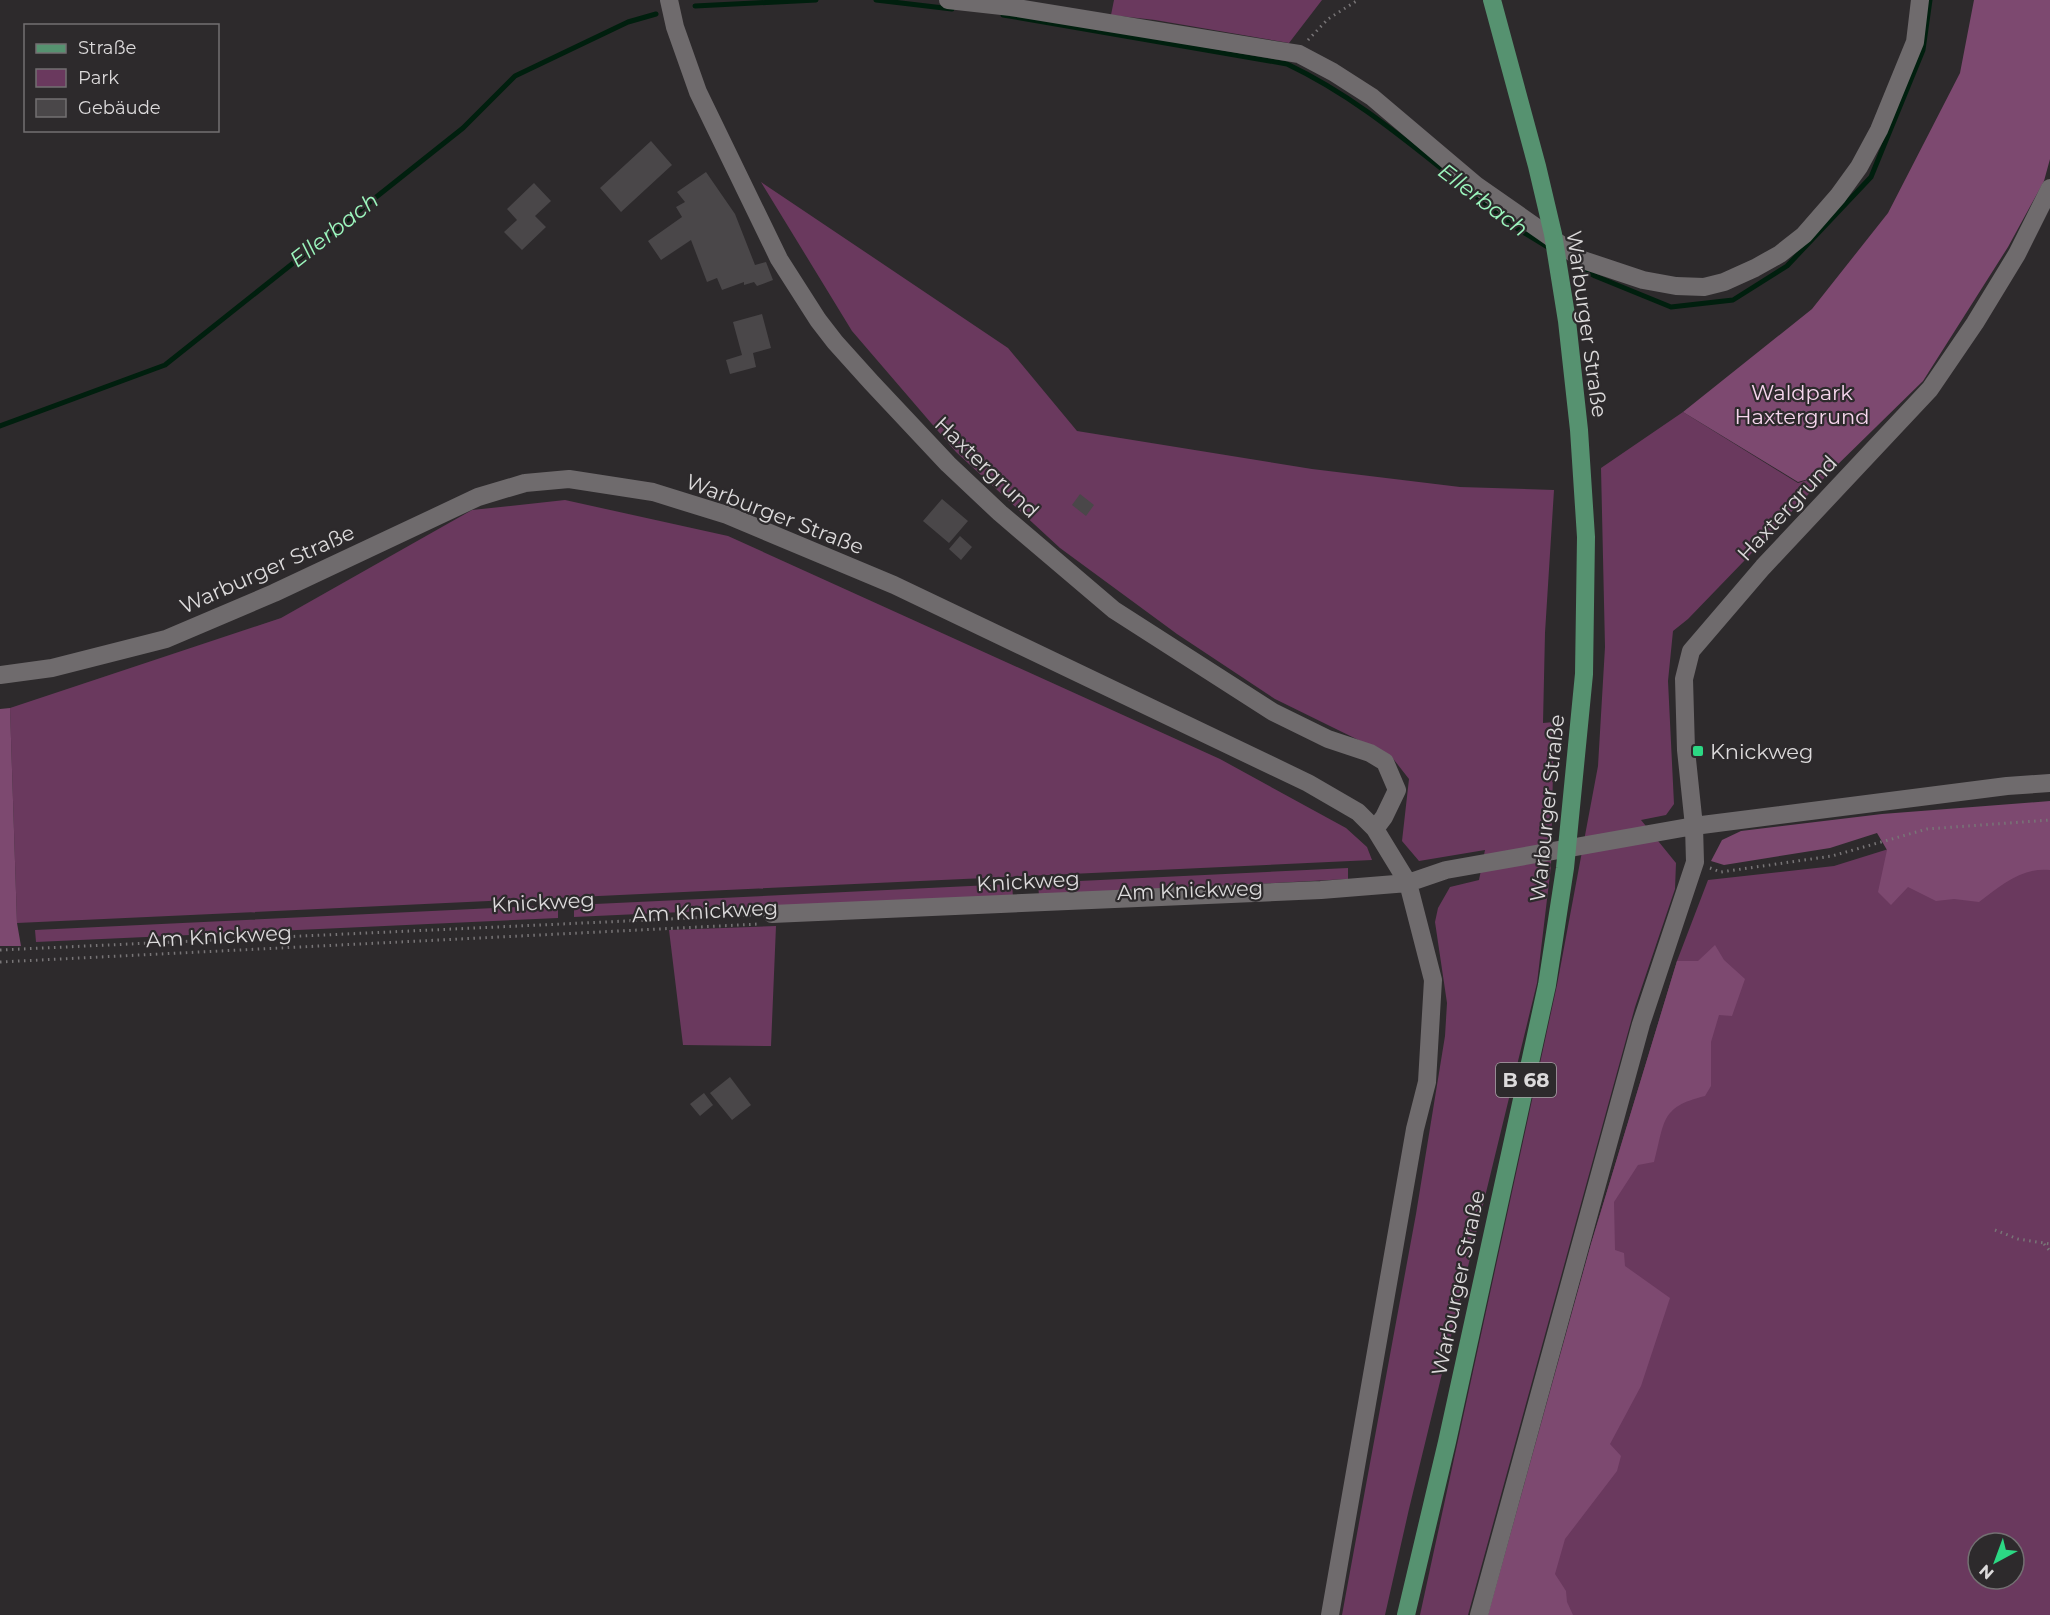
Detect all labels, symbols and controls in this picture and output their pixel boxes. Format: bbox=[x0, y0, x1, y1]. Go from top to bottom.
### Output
legend bbox=[24, 24, 219, 132]
text: Straße bbox=[78, 37, 137, 59]
text: Park bbox=[78, 67, 119, 89]
text: Gebäude bbox=[78, 97, 161, 119]
water label: Ellerbach bbox=[1433, 157, 1533, 243]
water label: Ellerbach bbox=[284, 187, 384, 273]
street label: Warburger Straße bbox=[1562, 229, 1612, 419]
park label: Waldpark Haxtergrund bbox=[1735, 380, 1870, 429]
street label: Haxtergrund bbox=[930, 411, 1044, 523]
street label: Haxtergrund bbox=[1732, 450, 1842, 566]
street label: Warburger Straße bbox=[683, 469, 867, 559]
street label: Warburger Straße bbox=[176, 519, 358, 619]
street label: Warburger Straße bbox=[1525, 713, 1569, 903]
place label: Knickweg bbox=[1710, 739, 1813, 764]
marker: Knickweg bbox=[1691, 744, 1705, 758]
street label: Knickweg bbox=[976, 866, 1080, 896]
street label: Am Knickweg bbox=[1116, 875, 1264, 905]
street label: Knickweg bbox=[491, 887, 595, 917]
street label: Am Knickweg bbox=[631, 895, 779, 927]
street label: Am Knickweg bbox=[145, 920, 293, 952]
road number: B 68 bbox=[1496, 1063, 1556, 1097]
street label: Warburger Straße bbox=[1426, 1188, 1490, 1378]
north arrow bbox=[1966, 1531, 2026, 1591]
text: N bbox=[1975, 1561, 1998, 1583]

